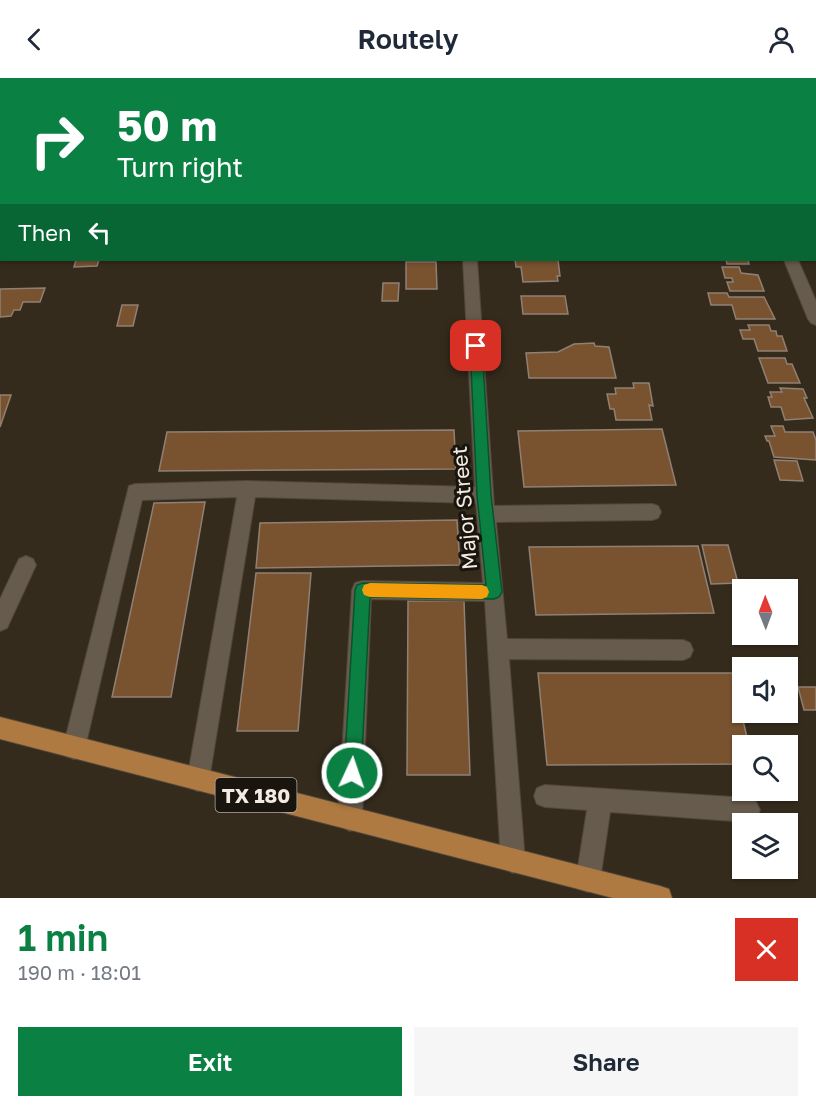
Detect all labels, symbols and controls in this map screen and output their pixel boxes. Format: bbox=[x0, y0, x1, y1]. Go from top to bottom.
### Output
icon: back bbox=[18, 23, 51, 56]
text: Routely bbox=[358, 23, 458, 55]
icon: person bbox=[765, 23, 798, 56]
text: 50 m bbox=[117, 100, 217, 150]
icon: right bbox=[18, 102, 96, 180]
text: Turn right bbox=[117, 151, 243, 183]
icon: left bbox=[83, 216, 116, 249]
text: Then bbox=[18, 219, 71, 246]
pin bbox=[450, 320, 501, 371]
icon: arrive bbox=[459, 329, 492, 362]
street label: Major Street bbox=[446, 445, 482, 571]
north arrow bbox=[732, 579, 798, 645]
map controls bbox=[732, 579, 798, 879]
button: sound bbox=[732, 657, 798, 723]
button: search bbox=[732, 735, 798, 801]
position arrow bbox=[320, 741, 384, 805]
road number: TX 180 bbox=[216, 778, 296, 812]
button: layers bbox=[732, 813, 798, 879]
text: 1 min bbox=[18, 916, 108, 959]
button: close bbox=[735, 918, 798, 981]
text: 190 m · 18:01 bbox=[18, 960, 141, 984]
button: Exit bbox=[18, 1027, 402, 1096]
button: Share bbox=[414, 1027, 798, 1096]

